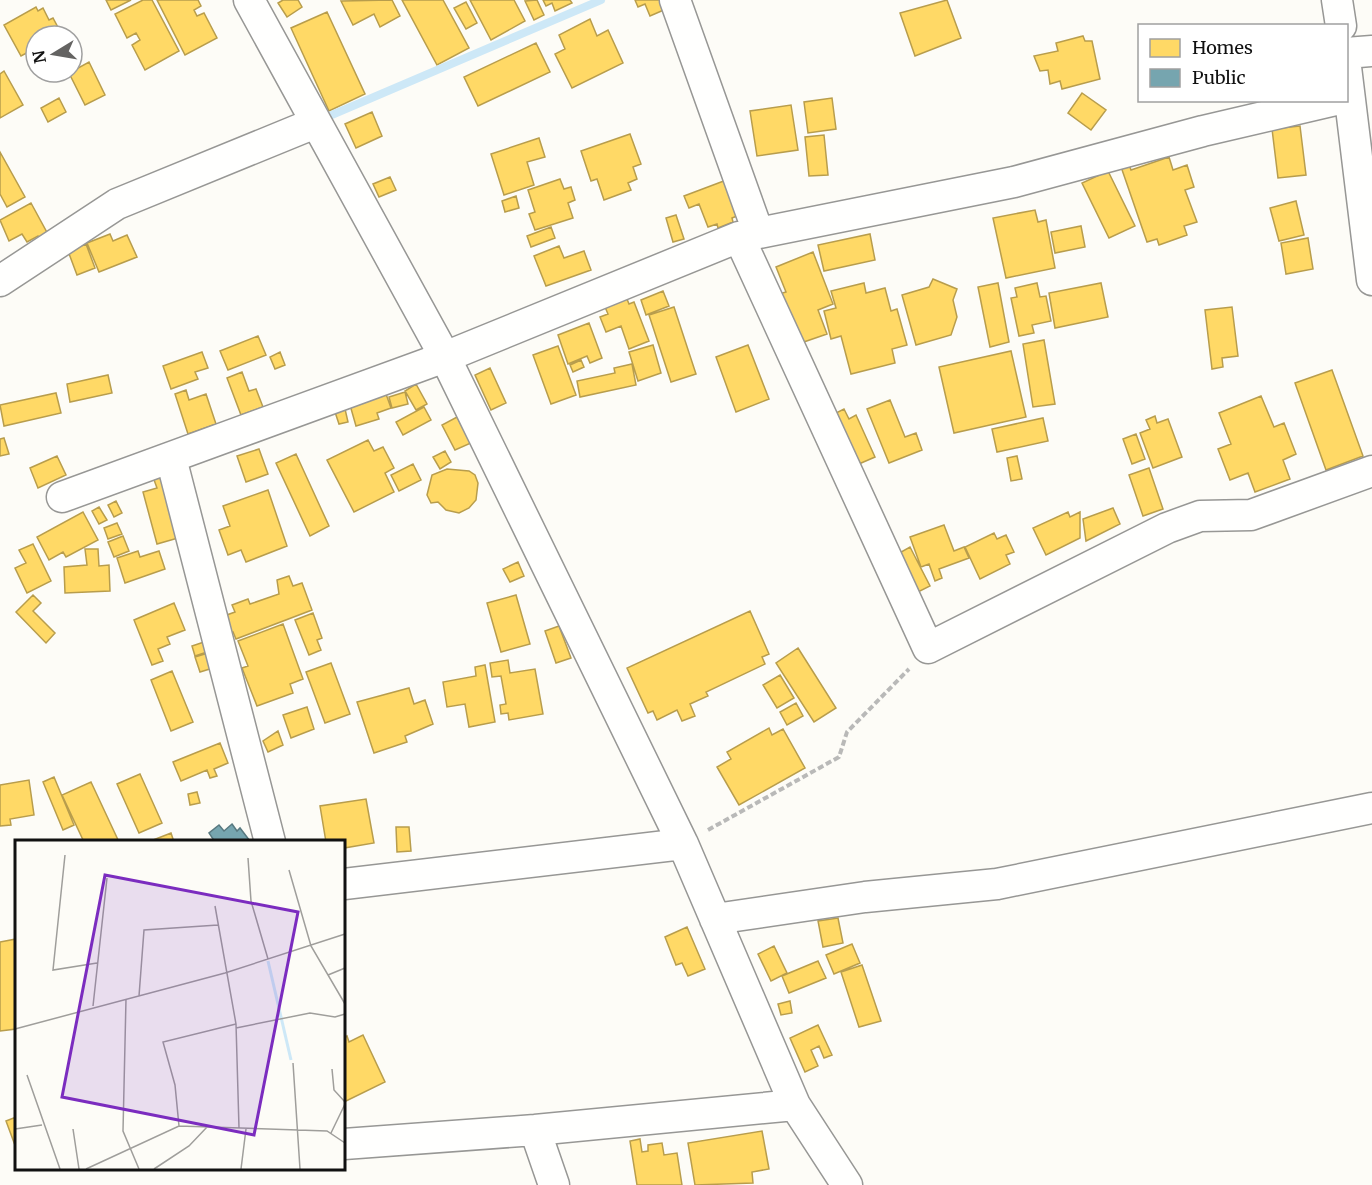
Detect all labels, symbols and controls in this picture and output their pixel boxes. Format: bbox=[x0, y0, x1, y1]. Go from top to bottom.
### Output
north arrow bbox=[24, 24, 84, 84]
legend bbox=[1138, 24, 1348, 102]
text: Homes bbox=[1192, 36, 1253, 59]
text: N bbox=[28, 48, 50, 65]
text: Public bbox=[1192, 66, 1246, 89]
inset map bbox=[15, 840, 345, 1170]

